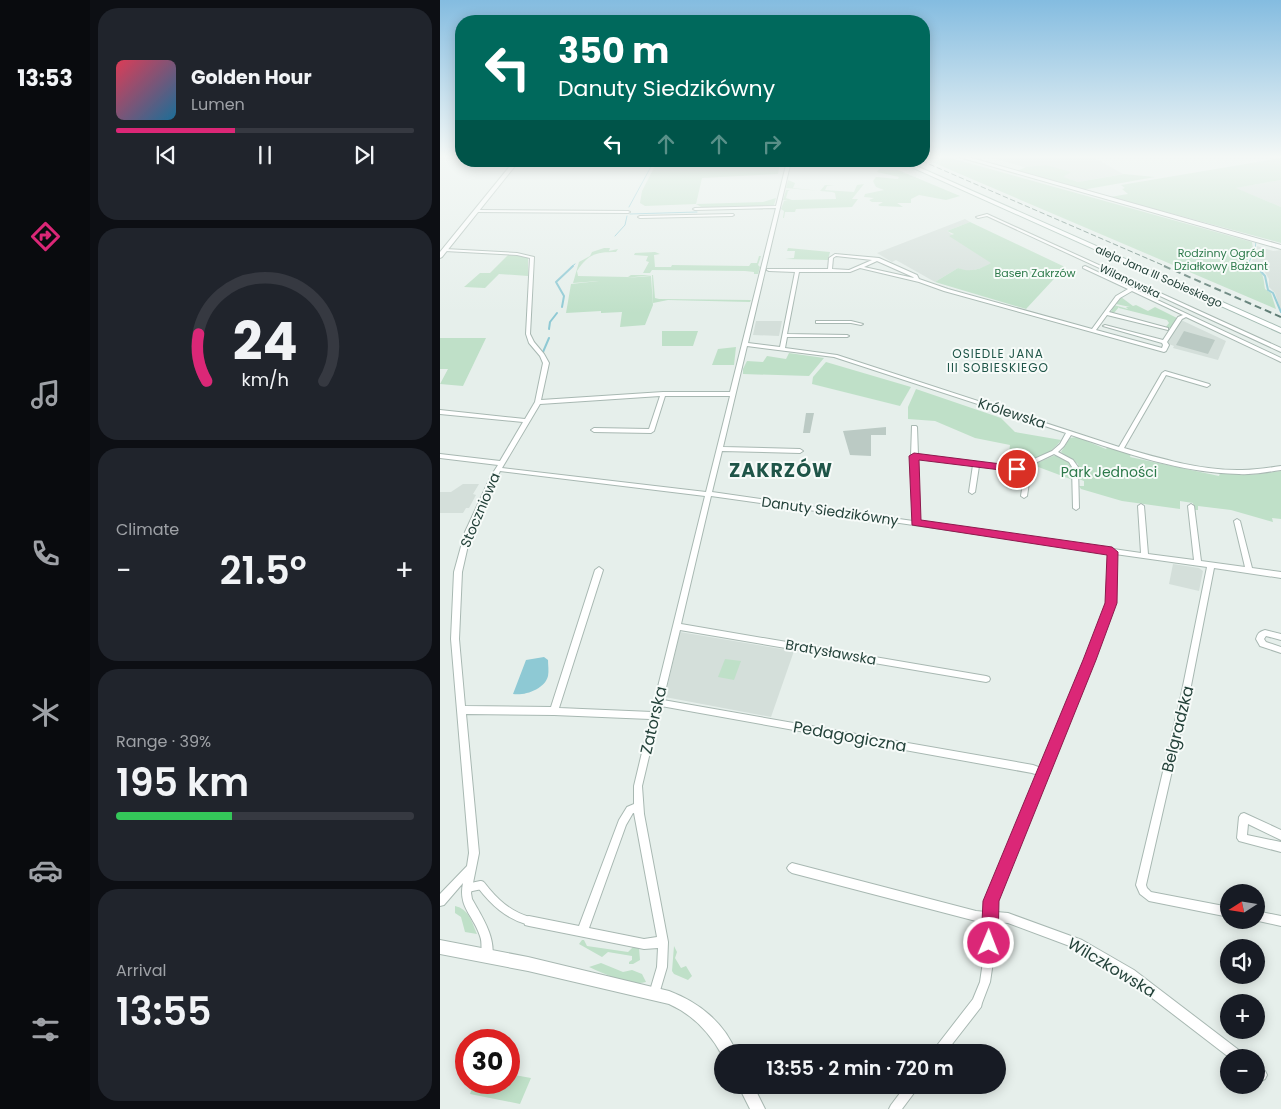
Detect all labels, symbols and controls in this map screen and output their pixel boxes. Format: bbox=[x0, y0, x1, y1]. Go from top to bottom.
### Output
text: 350 m bbox=[558, 26, 669, 75]
icon: left bbox=[475, 35, 540, 100]
text: 13:53 bbox=[17, 63, 73, 94]
text: Golden Hour bbox=[191, 64, 312, 91]
text: Danuty Siedzikówny bbox=[558, 73, 775, 104]
text: Lumen bbox=[191, 93, 245, 116]
icon: left bbox=[599, 130, 627, 158]
icon: ahead bbox=[652, 130, 680, 158]
icon: ahead bbox=[705, 130, 733, 158]
icon: right bbox=[758, 130, 786, 158]
icon: previous bbox=[152, 141, 180, 169]
icon: pause bbox=[251, 141, 279, 169]
icon: next bbox=[350, 141, 378, 169]
icon: directions bbox=[28, 219, 63, 254]
street label: aleja Jana III Sobieskiego bbox=[1093, 241, 1225, 311]
park label: Rodzinny Ogród Działkowy Bażant bbox=[1174, 245, 1268, 274]
street label: Wilanowska bbox=[1097, 260, 1163, 302]
park label: Basen Zakrzów bbox=[995, 265, 1075, 281]
text: 24 bbox=[233, 305, 297, 378]
district label: OSIEDLE JANA III SOBIESKIEGO bbox=[947, 345, 1049, 376]
text: km/h bbox=[241, 367, 289, 392]
icon: music bbox=[28, 377, 63, 412]
street label: Królewska bbox=[976, 393, 1048, 433]
pin bbox=[996, 448, 1038, 490]
icon: arrive bbox=[1003, 455, 1031, 483]
district label: ZAKRZÓW bbox=[729, 457, 833, 484]
park label: Park Jedności bbox=[1061, 462, 1157, 482]
street label: Stoczniowa bbox=[455, 470, 505, 550]
street label: Danuty Siedzikówny bbox=[760, 491, 900, 531]
text: Climate bbox=[116, 518, 179, 541]
icon: phone bbox=[28, 536, 63, 571]
text: 21.5° bbox=[220, 544, 307, 597]
text: − bbox=[116, 551, 131, 590]
text: + bbox=[395, 551, 414, 590]
street label: Bratysławska bbox=[784, 634, 878, 670]
street label: Belgradzka bbox=[1156, 683, 1199, 775]
street label: Zatorska bbox=[635, 684, 672, 756]
icon: climate bbox=[28, 695, 63, 730]
street label: Pedagogiczna bbox=[791, 715, 908, 758]
text: Range · 39% bbox=[116, 730, 211, 753]
text: 195 km bbox=[116, 756, 249, 809]
icon: car bbox=[28, 853, 63, 888]
north arrow bbox=[1220, 884, 1265, 929]
map controls bbox=[1220, 884, 1265, 1094]
position arrow bbox=[962, 916, 1014, 968]
street label: Wilczkowska bbox=[1063, 932, 1160, 1003]
button: sound bbox=[1220, 939, 1265, 984]
text: Arrival bbox=[116, 959, 166, 982]
text: 13:55 bbox=[116, 985, 211, 1038]
button: + bbox=[1220, 994, 1265, 1039]
icon: filters bbox=[28, 1012, 63, 1047]
speed limit sign: 30 bbox=[455, 1029, 520, 1094]
button: − bbox=[1220, 1049, 1265, 1094]
text: 13:55 · 2 min · 720 m bbox=[766, 1055, 954, 1082]

